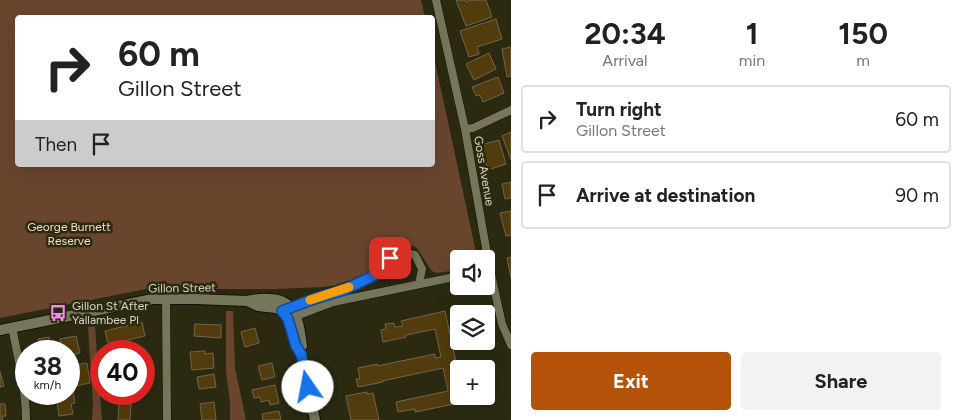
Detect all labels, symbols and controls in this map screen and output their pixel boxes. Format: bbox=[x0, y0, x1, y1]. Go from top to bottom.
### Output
text: 20:34 bbox=[584, 15, 666, 52]
text: 1 bbox=[746, 15, 758, 52]
text: 150 bbox=[838, 15, 888, 52]
text: 60 m bbox=[118, 33, 200, 75]
icon: right bbox=[35, 35, 100, 100]
text: Arrival bbox=[602, 51, 648, 70]
text: min bbox=[739, 51, 765, 70]
text: m bbox=[856, 51, 870, 70]
text: Gillon Street bbox=[118, 75, 242, 102]
text: Turn right bbox=[576, 98, 662, 121]
icon: right bbox=[533, 105, 561, 133]
text: 60 m bbox=[895, 108, 939, 131]
text: Gillon Street bbox=[576, 121, 666, 140]
icon: arrive bbox=[87, 130, 115, 158]
text: Then bbox=[35, 133, 77, 156]
street label: Goss Avenue bbox=[471, 135, 497, 208]
icon: arrive bbox=[533, 181, 561, 209]
text: Arrive at destination bbox=[576, 184, 755, 207]
text: 90 m bbox=[895, 184, 939, 207]
park label: George Burnett Reserve bbox=[27, 220, 111, 248]
pin bbox=[369, 237, 411, 279]
icon: arrive bbox=[376, 244, 404, 272]
map controls bbox=[450, 250, 495, 405]
button: sound bbox=[450, 250, 495, 295]
street label: Gillon Street bbox=[148, 280, 216, 296]
place label: Gillon St After Yallambee Pl bbox=[72, 299, 148, 327]
bus stop icon: Gillon St After Yallambee Pl bbox=[48, 303, 68, 323]
button: layers bbox=[450, 305, 495, 350]
speed limit sign: 40 bbox=[90, 340, 155, 405]
text: 38 bbox=[33, 351, 62, 381]
button: Exit bbox=[531, 352, 731, 410]
button: Share bbox=[741, 352, 941, 410]
position arrow bbox=[281, 360, 333, 412]
button: + bbox=[450, 360, 495, 405]
text: km/h bbox=[34, 378, 61, 392]

